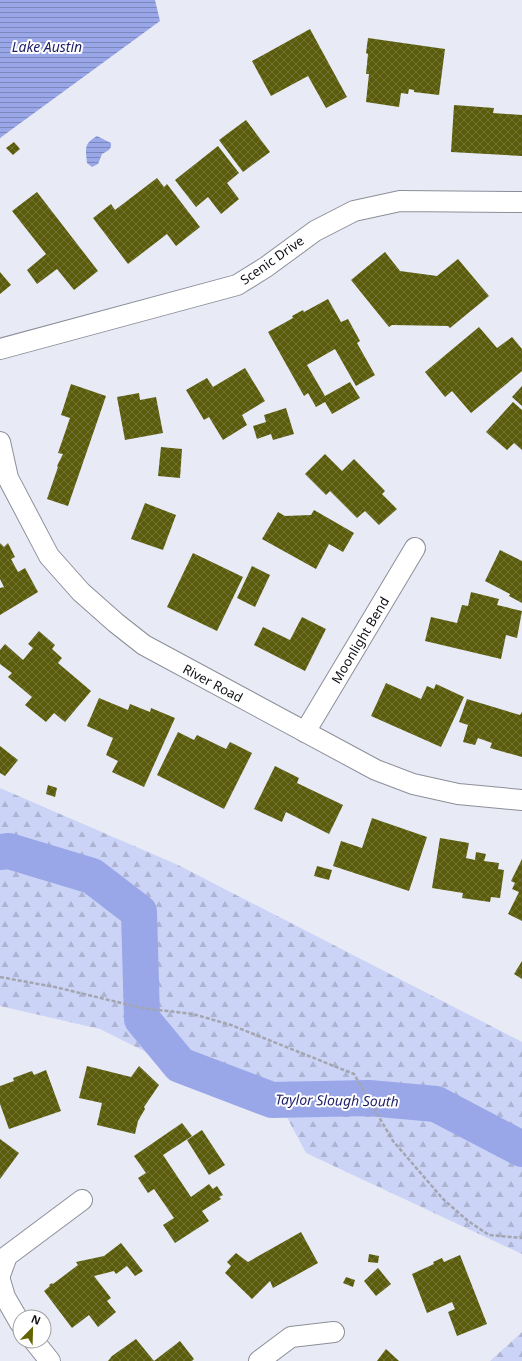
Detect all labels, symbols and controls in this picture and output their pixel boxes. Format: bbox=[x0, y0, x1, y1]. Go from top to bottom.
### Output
water label: Lake Austin bbox=[12, 37, 82, 56]
street label: Scenic Drive bbox=[237, 231, 307, 289]
street label: Moonlight Bend bbox=[327, 593, 393, 687]
street label: River Road bbox=[180, 660, 246, 706]
water label: Taylor Slough South bbox=[275, 1089, 399, 1111]
north arrow bbox=[12, 1309, 52, 1349]
text: N bbox=[29, 1311, 43, 1328]

